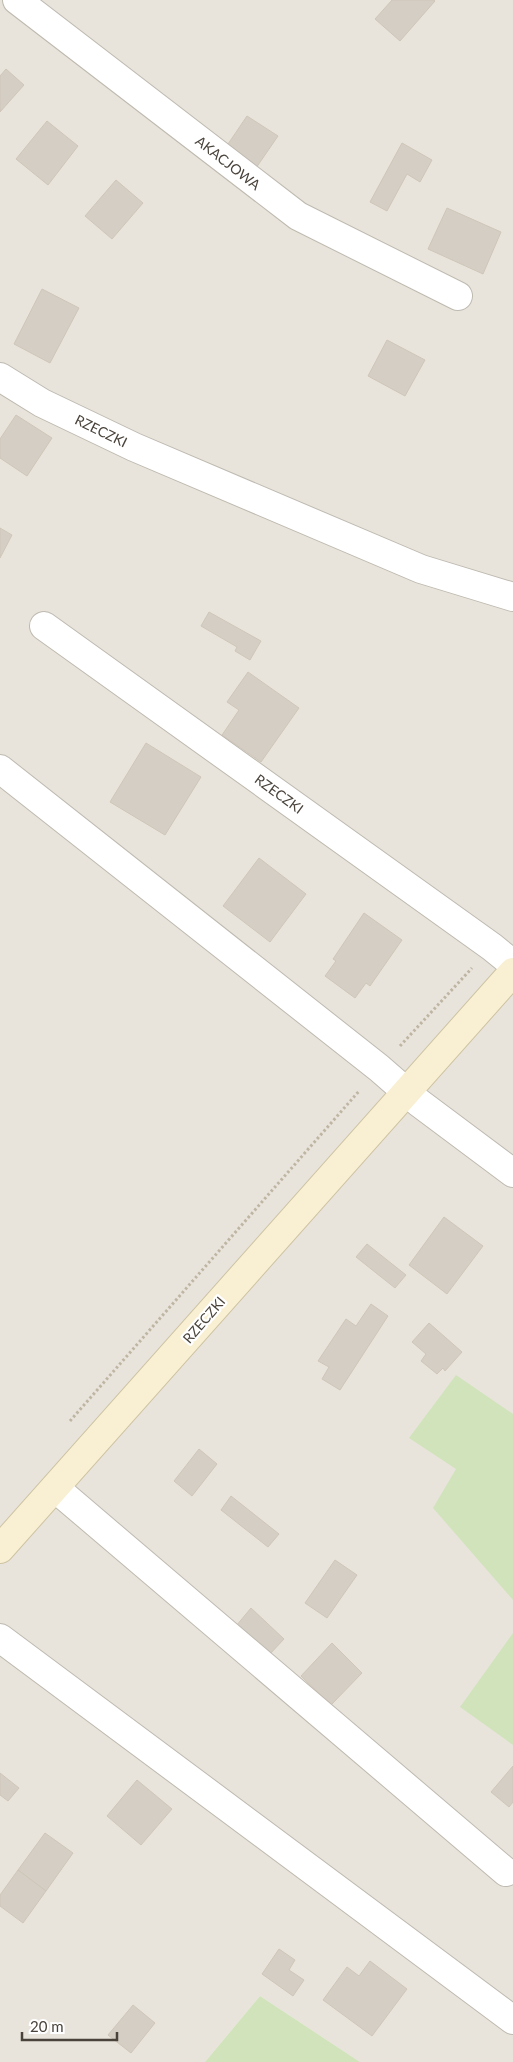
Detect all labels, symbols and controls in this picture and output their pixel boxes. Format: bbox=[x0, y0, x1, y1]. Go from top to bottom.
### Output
street label: AKACJOWA bbox=[192, 132, 265, 194]
street label: RZECZKI bbox=[72, 411, 130, 450]
street label: RZECZKI bbox=[252, 770, 307, 817]
street label: RZECZKI bbox=[179, 1293, 228, 1346]
scale bar bbox=[22, 2010, 118, 2042]
text: 20 m bbox=[30, 2017, 64, 2035]

